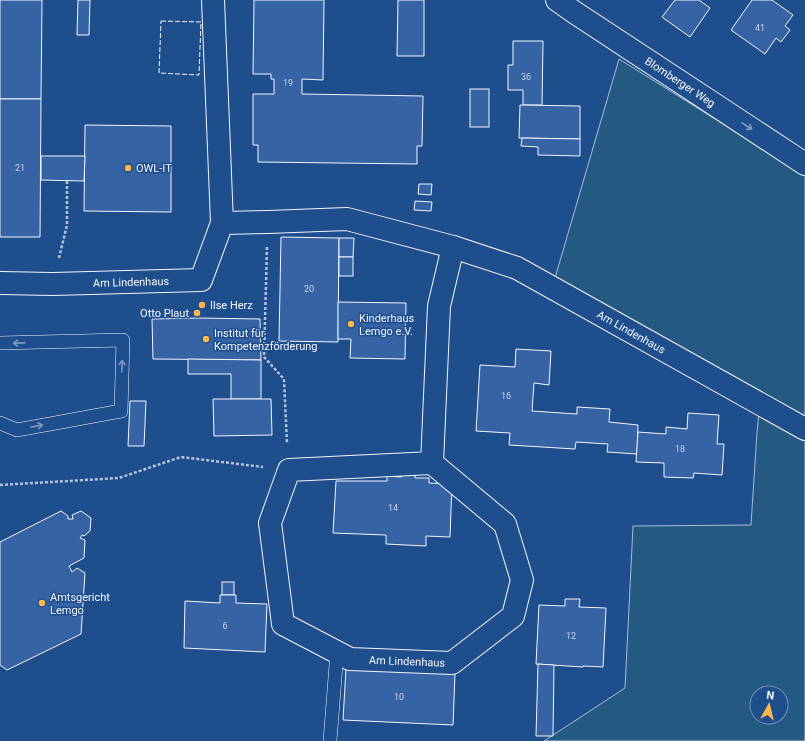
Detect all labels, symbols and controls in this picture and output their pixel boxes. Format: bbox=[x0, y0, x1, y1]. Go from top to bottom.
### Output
house number: 41 bbox=[755, 23, 765, 33]
street label: Blomberger Weg bbox=[643, 54, 718, 110]
house number: 36 bbox=[521, 72, 531, 82]
house number: 19 bbox=[283, 78, 293, 88]
one-way arrow bbox=[742, 122, 753, 130]
place label: OWL-IT bbox=[136, 162, 172, 175]
house number: 21 bbox=[15, 163, 25, 173]
marker: OWL-IT bbox=[123, 163, 133, 173]
street label: Am Lindenhaus bbox=[93, 274, 170, 289]
house number: 20 bbox=[304, 284, 314, 294]
place label: Ilse Herz bbox=[210, 299, 253, 312]
marker: Ilse Herz bbox=[197, 300, 207, 310]
place label: Otto Plaut bbox=[140, 307, 189, 320]
marker: Otto Plaut bbox=[192, 308, 202, 318]
street label: Am Lindenhaus bbox=[595, 308, 668, 356]
place label: Kinderhaus Lemgo e.V. bbox=[359, 312, 415, 338]
marker: Kinderhaus Lemgo e.V. bbox=[346, 319, 356, 329]
place label: Institut für Kompetenzförderung bbox=[214, 327, 317, 353]
marker: Institut für Kompetenzförderung bbox=[201, 334, 211, 344]
one-way arrow bbox=[13, 339, 26, 347]
one-way arrow bbox=[119, 360, 126, 373]
house number: 16 bbox=[501, 391, 511, 401]
one-way arrow bbox=[30, 422, 43, 430]
house number: 18 bbox=[675, 444, 685, 454]
house number: 14 bbox=[388, 503, 398, 513]
place label: Amtsgericht Lemgo bbox=[50, 591, 110, 617]
marker: Amtsgericht Lemgo bbox=[37, 598, 47, 608]
house number: 6 bbox=[222, 621, 228, 631]
house number: 12 bbox=[566, 631, 576, 641]
street label: Am Lindenhaus bbox=[369, 653, 446, 669]
north arrow bbox=[749, 685, 789, 725]
text: N bbox=[766, 689, 775, 703]
house number: 10 bbox=[394, 692, 404, 702]

